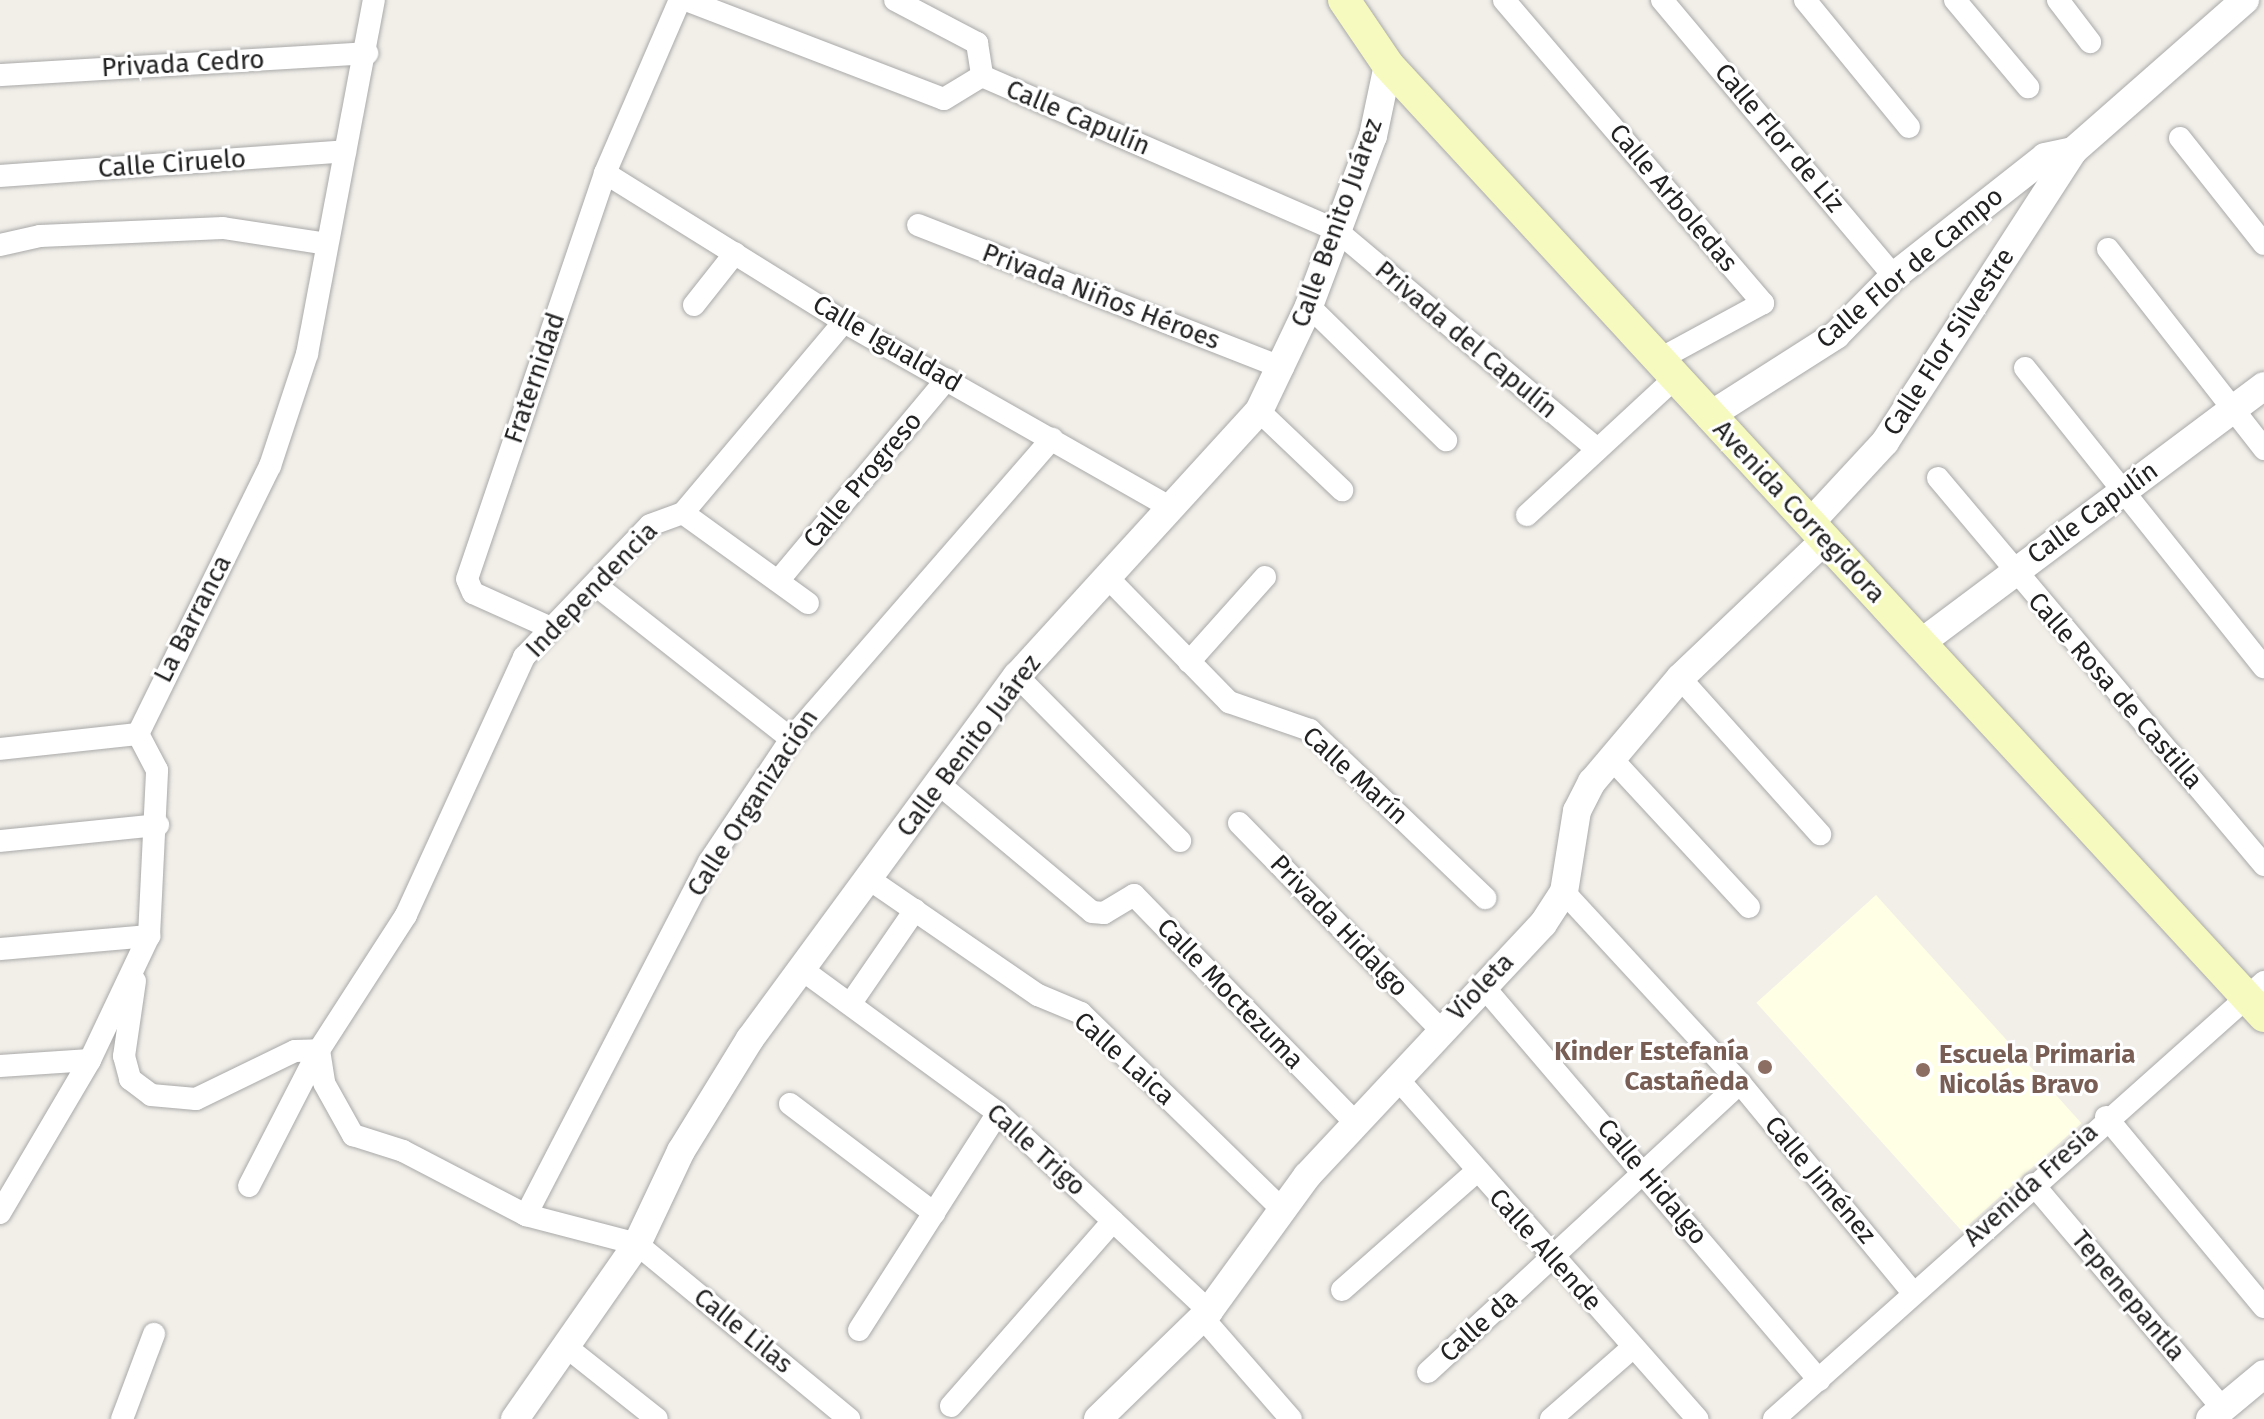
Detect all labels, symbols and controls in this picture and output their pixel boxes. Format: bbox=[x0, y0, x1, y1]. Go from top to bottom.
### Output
street label: Privada Cedro bbox=[101, 44, 265, 84]
street label: Calle Flor de Liz bbox=[1708, 57, 1850, 219]
street label: Calle Capulín bbox=[1001, 74, 1155, 162]
street label: Calle Benito Juárez bbox=[1285, 114, 1389, 332]
street label: Calle Arboledas bbox=[1602, 118, 1744, 278]
street label: Calle Ciruelo bbox=[97, 143, 247, 185]
street label: Calle Flor de Campo bbox=[1810, 181, 2010, 355]
street label: Privada Niños Héroes bbox=[978, 237, 1224, 357]
street label: Calle Flor Silvestre bbox=[1877, 242, 2021, 442]
street label: Privada del Capulín bbox=[1368, 255, 1564, 425]
street label: Calle Igualdad bbox=[807, 289, 967, 399]
street label: Fraternidad bbox=[498, 309, 572, 447]
street label: Calle Progreso bbox=[797, 406, 929, 554]
street label: Avenida Corregidora bbox=[1706, 414, 1892, 610]
street label: Calle Capulín bbox=[2022, 455, 2164, 571]
street label: Independencia bbox=[520, 516, 664, 664]
street label: La Barranca bbox=[148, 550, 238, 688]
street label: Calle Rosa de Castilla bbox=[2021, 586, 2209, 796]
street label: Calle Benito Juárez bbox=[890, 649, 1048, 843]
street label: Calle Organización bbox=[681, 703, 825, 903]
street label: Calle Marín bbox=[1296, 720, 1414, 832]
street label: Privada Hidalgo bbox=[1263, 848, 1415, 1004]
street label: Calle Moctezuma bbox=[1150, 912, 1310, 1076]
street label: Violeta bbox=[1441, 947, 1521, 1027]
street label: Calle Laica bbox=[1067, 1006, 1181, 1112]
place label: Kinder Estefanía Castañeda bbox=[1554, 1036, 1749, 1098]
place label: Escuela Primaria Nicolás Bravo bbox=[1939, 1039, 2136, 1100]
marker: Kinder Estefanía Castañeda bbox=[1756, 1058, 1774, 1076]
marker: Escuela Primaria Nicolás Bravo bbox=[1914, 1061, 1932, 1079]
street label: Calle Trigo bbox=[980, 1097, 1092, 1203]
street label: Calle Jiménez bbox=[1758, 1110, 1882, 1250]
street label: Calle Hidalgo bbox=[1590, 1113, 1714, 1251]
street label: Avenida Fresia bbox=[1957, 1117, 2105, 1253]
street label: Calle Allende bbox=[1482, 1183, 1608, 1317]
street label: Tepenepantla bbox=[2064, 1224, 2192, 1368]
street label: Calle Lilas bbox=[687, 1282, 799, 1380]
street label: Calle da bbox=[1434, 1283, 1524, 1369]

